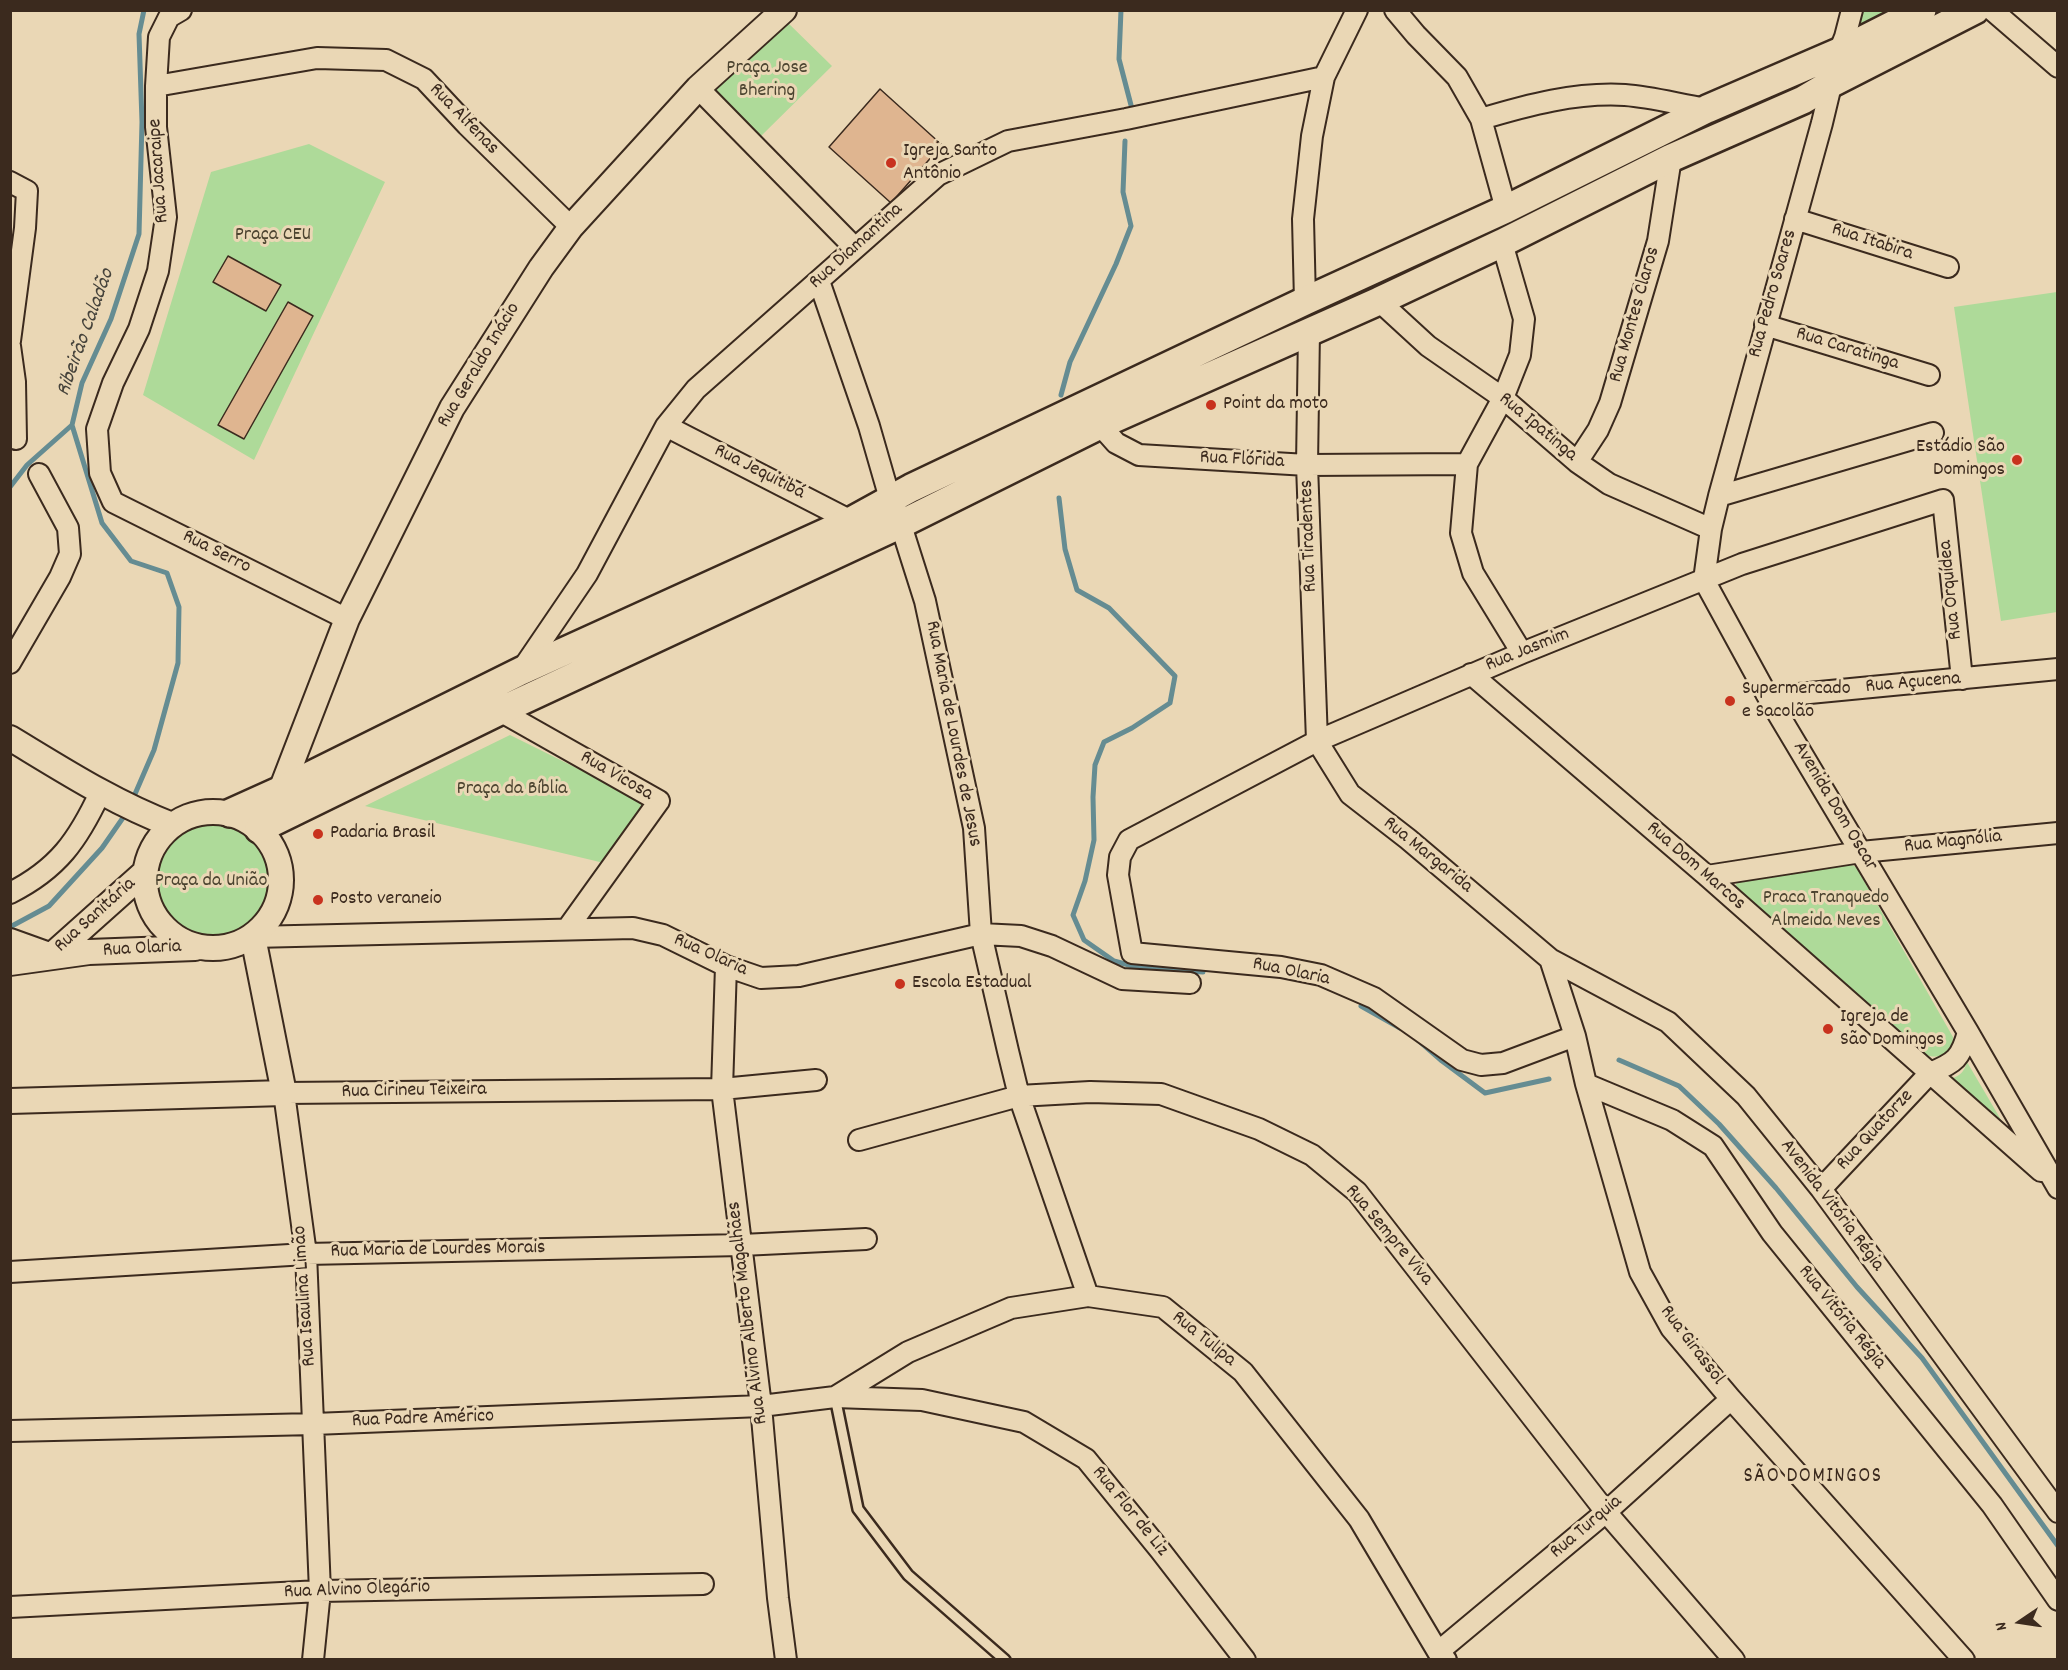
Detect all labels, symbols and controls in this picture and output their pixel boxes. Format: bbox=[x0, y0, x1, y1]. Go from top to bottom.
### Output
park label: Praça Jose Bhering bbox=[726, 57, 808, 104]
street label: Rua Alfenas bbox=[423, 79, 503, 161]
street label: Rua Jacaraipe bbox=[144, 118, 176, 224]
place label: Igreja Santo Antônio bbox=[903, 140, 997, 187]
marker: Igreja Santo Antônio bbox=[884, 156, 898, 170]
street label: Rua Diamantina bbox=[805, 199, 909, 295]
street label: Rua Itabira bbox=[1828, 219, 1916, 267]
park label: Praça CEU bbox=[235, 224, 311, 248]
street label: Rua Pedro Soares bbox=[1744, 227, 1804, 361]
street label: Rua Montes Claros bbox=[1605, 244, 1667, 386]
water label: Ribeirão Caladão bbox=[52, 266, 122, 400]
street label: Rua Geraldo Inácio bbox=[433, 299, 527, 433]
street label: Rua Caratinga bbox=[1792, 323, 1902, 377]
street label: Rua Ipatinga bbox=[1493, 388, 1581, 468]
place label: Point da moto bbox=[1223, 393, 1328, 417]
marker: Point da moto bbox=[1204, 398, 1218, 412]
place label: Estádio São Domingos bbox=[1916, 436, 2005, 483]
street label: Rua Jequitibá bbox=[709, 440, 809, 506]
street label: Rua Flórida bbox=[1199, 447, 1285, 475]
marker: Estádio São Domingos bbox=[2010, 453, 2024, 467]
street label: Rua Tiradentes bbox=[1296, 479, 1324, 593]
street label: Rua Serro bbox=[178, 526, 254, 580]
street label: Rua Orquídea bbox=[1935, 539, 1969, 641]
street label: Rua Maria de Lourdes de Jesus bbox=[918, 619, 986, 849]
street label: Rua Jasmim bbox=[1482, 623, 1574, 679]
street label: Rua Açucena bbox=[1864, 668, 1962, 700]
place label: Supermercado e Sacolão bbox=[1742, 678, 1851, 725]
marker: Supermercado e Sacolão bbox=[1723, 694, 1737, 708]
street label: Avenida Dom Oscar bbox=[1786, 738, 1882, 876]
street label: Rua Vicosa bbox=[575, 747, 657, 807]
park label: Praça da Bíblia bbox=[457, 778, 567, 802]
street label: Rua Margarida bbox=[1377, 812, 1477, 900]
street label: Rua Dom Marcos bbox=[1640, 817, 1750, 917]
place label: Padaria Brasil bbox=[330, 822, 435, 846]
street label: Rua Magnólia bbox=[1903, 826, 2003, 860]
marker: Padaria Brasil bbox=[311, 827, 325, 841]
park label: Praça da União bbox=[155, 870, 267, 894]
street label: Rua Sanitária bbox=[50, 873, 142, 959]
park label: Praca Tranquedo Almeida Neves bbox=[1763, 887, 1889, 934]
place label: Posto veraneio bbox=[330, 888, 442, 912]
marker: Posto veraneio bbox=[311, 893, 325, 907]
street label: Rua Olaria bbox=[669, 929, 751, 983]
street label: Rua Olaria bbox=[102, 936, 182, 964]
street label: Rua Olaria bbox=[1250, 953, 1332, 993]
place label: Escola Estadual bbox=[912, 972, 1032, 996]
marker: Escola Estadual bbox=[893, 977, 907, 991]
place label: Igreja de São Domingos bbox=[1840, 1006, 1944, 1053]
marker: Igreja de São Domingos bbox=[1821, 1022, 1835, 1036]
street label: Rua Cirineu Teixeira bbox=[341, 1079, 487, 1105]
street label: Rua Quatorze bbox=[1832, 1085, 1920, 1177]
street label: Avenida Vitória Régia bbox=[1774, 1135, 1888, 1277]
street label: Rua Sempre Viva bbox=[1339, 1181, 1437, 1291]
street label: Rua Alvino Alberto Magalhães bbox=[723, 1200, 775, 1426]
street label: Rua Isaulina Limão bbox=[289, 1225, 323, 1367]
street label: Rua Maria de Lourdes Morais bbox=[330, 1237, 546, 1265]
street label: Rua Vitória Régia bbox=[1792, 1261, 1890, 1375]
street label: Rua Girassol bbox=[1653, 1301, 1729, 1391]
street label: Rua Tulipa bbox=[1166, 1307, 1240, 1373]
street label: Rua Padre Américo bbox=[351, 1406, 495, 1434]
street label: Rua Flor de Liz bbox=[1085, 1462, 1173, 1562]
district label: SÃO DOMINGOS bbox=[1744, 1465, 1882, 1491]
street label: Rua Turquia bbox=[1546, 1491, 1628, 1565]
street label: Rua Alvino Olegário bbox=[283, 1576, 431, 1606]
north arrow bbox=[1990, 1592, 2050, 1652]
text: N bbox=[1990, 1620, 2014, 1633]

